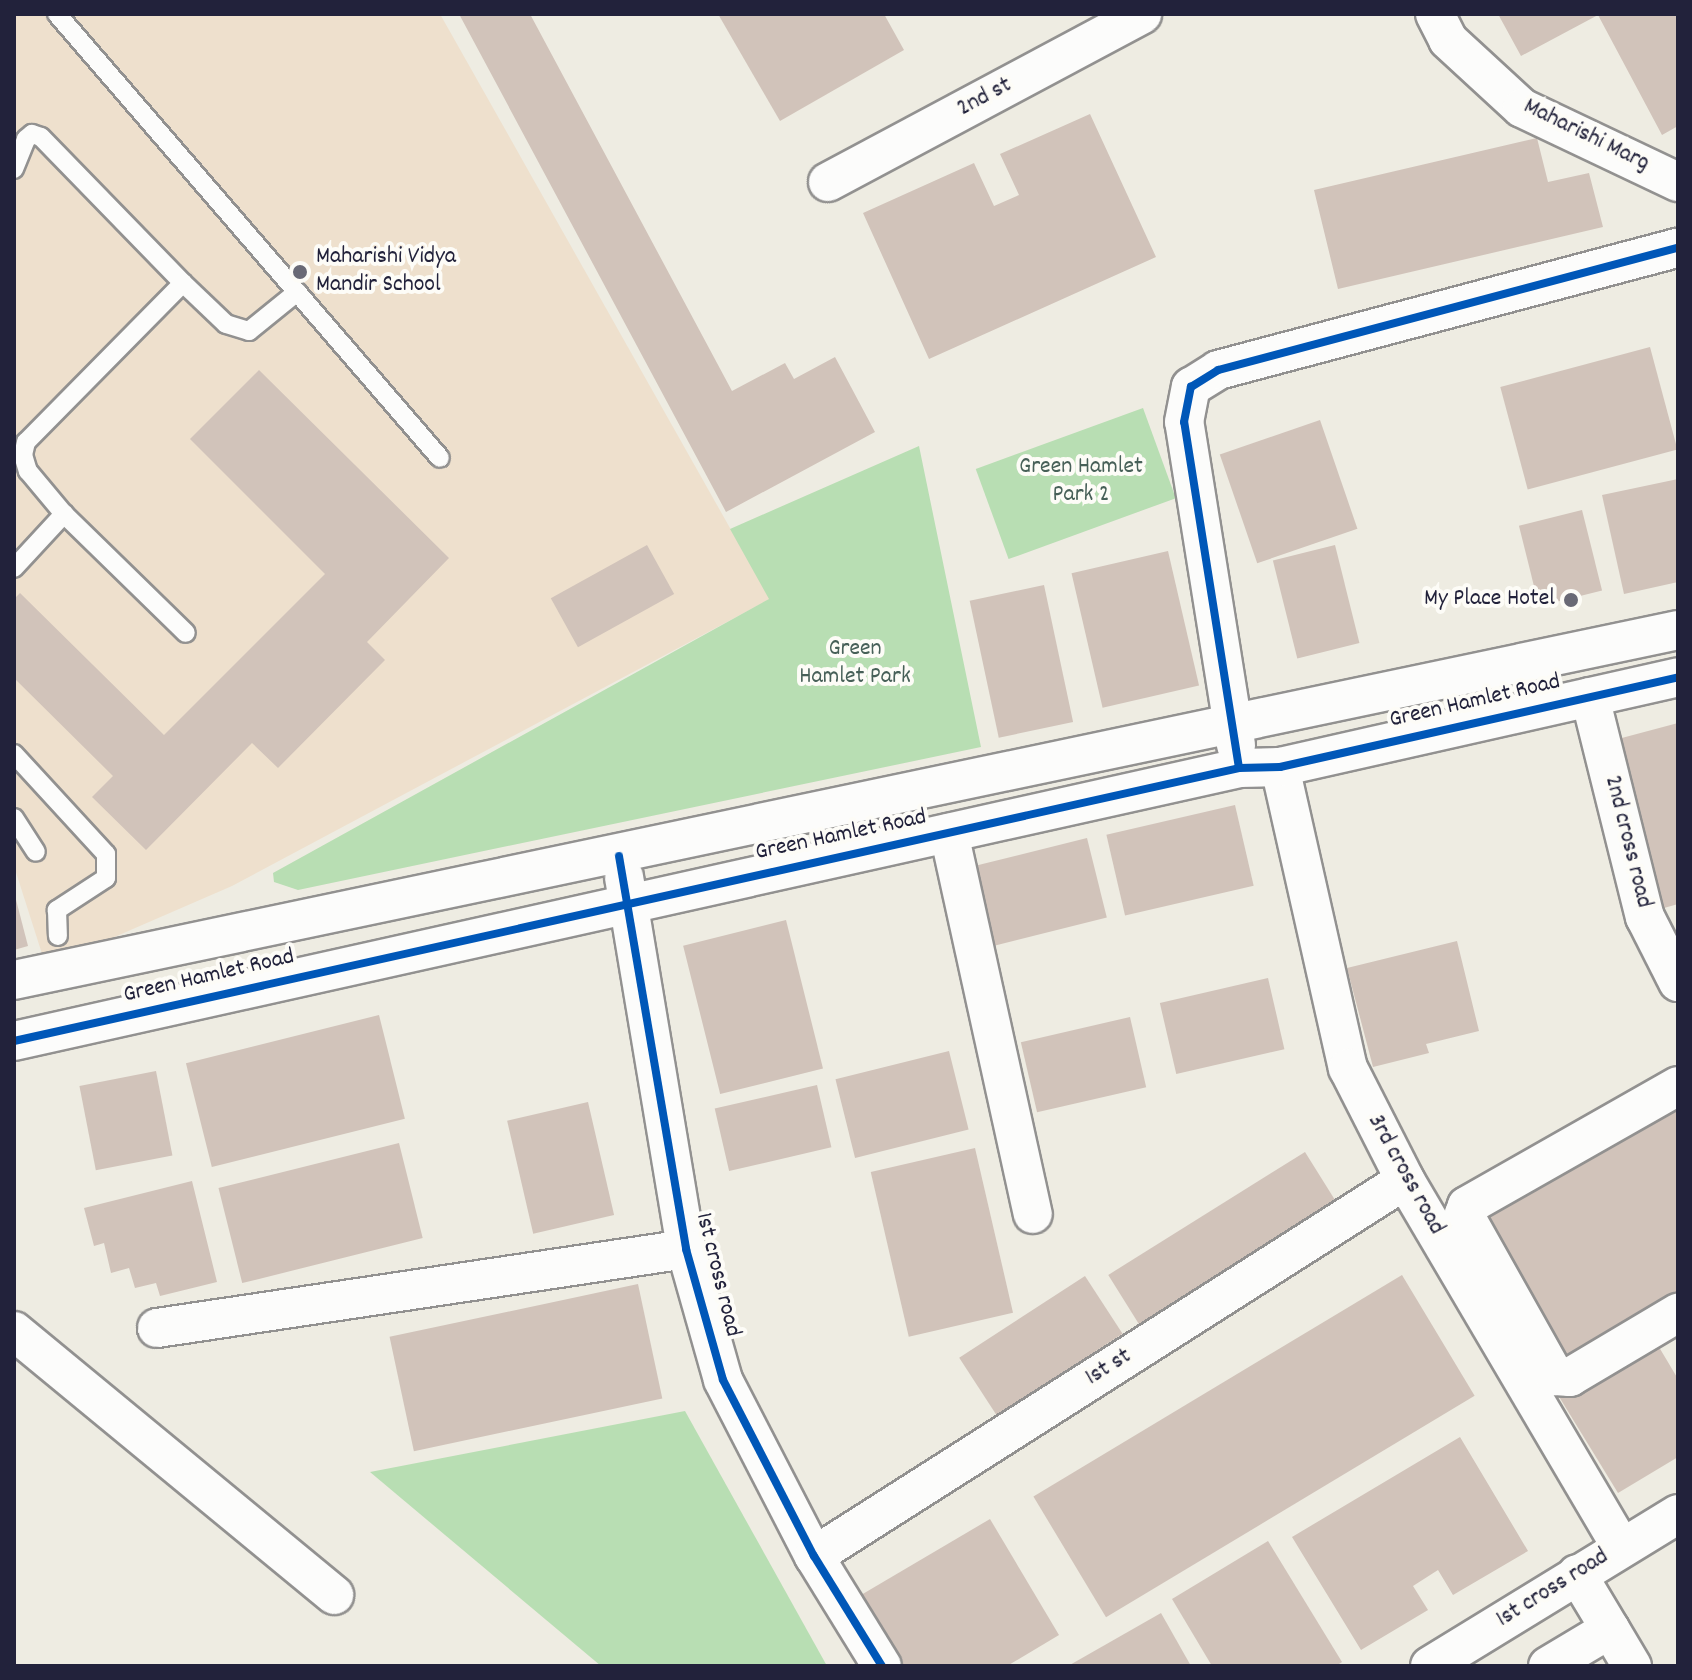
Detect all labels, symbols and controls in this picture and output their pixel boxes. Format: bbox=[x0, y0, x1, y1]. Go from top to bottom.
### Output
street label: 2nd st bbox=[953, 72, 1017, 124]
street label: Maharishi Marg bbox=[1518, 93, 1654, 179]
place label: Maharishi Vidya Mandir School bbox=[316, 244, 456, 300]
marker: Maharishi Vidya Mandir School bbox=[291, 263, 309, 281]
park label: Green Hamlet Park 2 bbox=[1019, 454, 1143, 510]
place label: My Place Hotel bbox=[1424, 586, 1555, 614]
marker: My Place Hotel bbox=[1562, 591, 1580, 609]
park label: Green Hamlet Park bbox=[799, 636, 911, 692]
street label: Green Hamlet Road bbox=[1387, 668, 1563, 736]
street label: 2nd cross road bbox=[1597, 773, 1657, 911]
street label: Green Hamlet Road bbox=[753, 804, 929, 868]
street label: Green Hamlet Road bbox=[121, 943, 297, 1011]
street label: 3rd cross road bbox=[1360, 1110, 1450, 1240]
street label: 1st cross road bbox=[688, 1210, 746, 1340]
street label: 1st st bbox=[1081, 1343, 1137, 1393]
street label: 1st cross road bbox=[1492, 1543, 1614, 1635]

